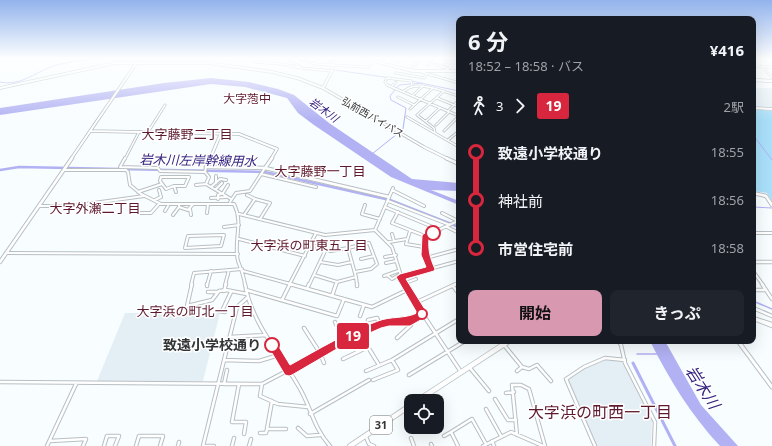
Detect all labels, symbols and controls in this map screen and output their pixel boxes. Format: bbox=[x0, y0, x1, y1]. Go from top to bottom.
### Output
text: 6 分 bbox=[468, 26, 508, 56]
text: ¥416 bbox=[710, 40, 744, 60]
text: 18:52 – 18:58 · バス bbox=[468, 57, 584, 75]
district label: 大字萢中 bbox=[223, 90, 271, 107]
street label: 弘前西バイパス bbox=[339, 93, 407, 141]
water label: 岩木川 bbox=[307, 94, 343, 126]
icon: walk bbox=[468, 95, 490, 117]
icon: forward bbox=[509, 95, 531, 117]
text: 19 bbox=[545, 96, 561, 115]
text: 3 bbox=[496, 97, 503, 115]
text: 2駅 bbox=[724, 98, 744, 116]
district label: 大字藤野二丁目 bbox=[141, 125, 233, 143]
text: 致遠小学校通り bbox=[498, 143, 603, 163]
text: 18:55 bbox=[711, 143, 744, 161]
water label: 岩木川左岸幹線用水 bbox=[139, 150, 259, 170]
district label: 大字藤野一丁目 bbox=[274, 162, 366, 180]
text: 神社前 bbox=[498, 191, 543, 211]
text: 18:56 bbox=[711, 191, 744, 209]
district label: 大字外瀬二丁目 bbox=[49, 199, 141, 217]
unlabelled marker bbox=[425, 225, 441, 241]
district label: 大字浜の町東五丁目 bbox=[250, 236, 368, 254]
text: 市営住宅前 bbox=[498, 239, 573, 259]
text: 18:58 bbox=[711, 239, 744, 257]
button: 開始 bbox=[468, 290, 602, 336]
button: きっぷ bbox=[610, 290, 744, 336]
district label: 大字浜の町北一丁目 bbox=[136, 302, 254, 320]
unlabelled marker bbox=[416, 308, 428, 320]
line badge: 19 bbox=[335, 323, 371, 349]
text: 19 bbox=[345, 326, 361, 345]
place label: 致遠小学校通り bbox=[163, 335, 261, 354]
marker: 致遠小学校通り bbox=[264, 337, 280, 353]
water label: 岩木川 bbox=[681, 361, 726, 415]
map controls bbox=[404, 394, 444, 434]
button: locate bbox=[404, 394, 444, 434]
district label: 大字浜の町西一丁目 bbox=[528, 401, 672, 423]
road number: 31 bbox=[370, 416, 392, 434]

